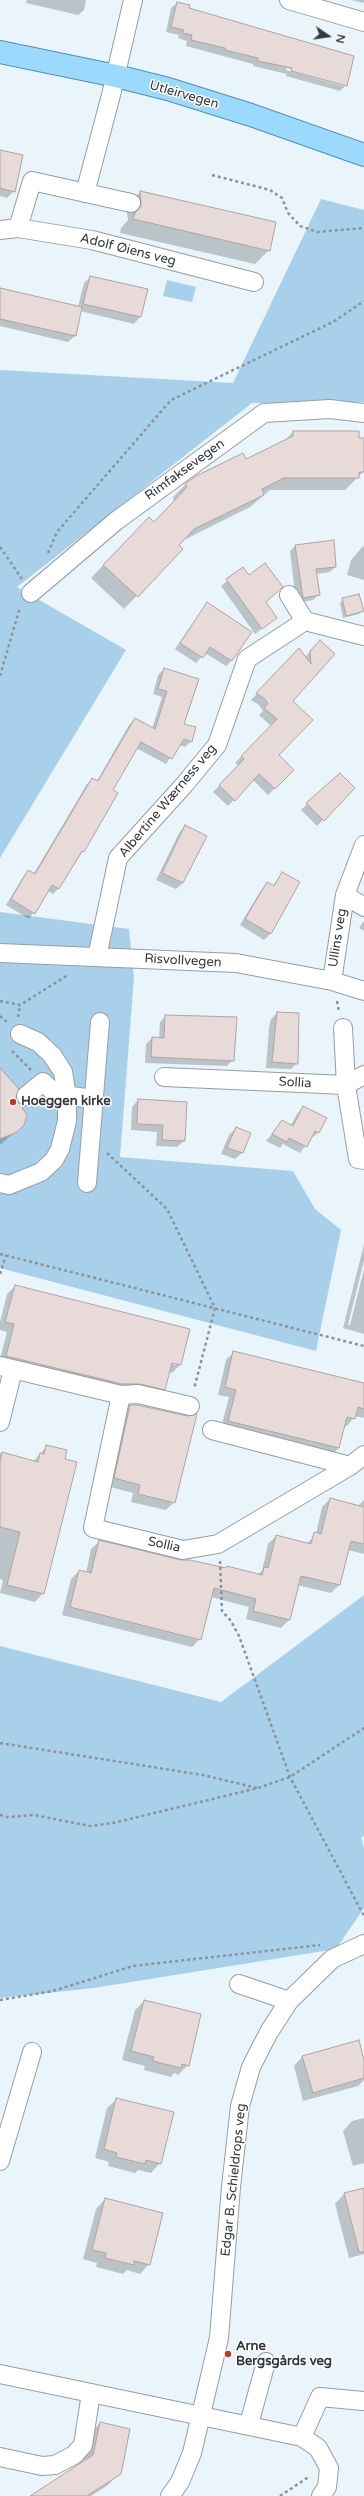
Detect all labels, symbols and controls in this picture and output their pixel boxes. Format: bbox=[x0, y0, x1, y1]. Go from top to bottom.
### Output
north arrow bbox=[308, 16, 348, 56]
text: N bbox=[333, 33, 348, 45]
street label: Utleirvegen bbox=[148, 78, 220, 112]
street label: Adolf Øiens veg bbox=[78, 231, 178, 269]
street label: Rimfaksevegen bbox=[142, 436, 228, 504]
street label: Albertine Wærness veg bbox=[116, 741, 220, 861]
street label: Ullins veg bbox=[326, 907, 350, 969]
street label: Risvollvegen bbox=[144, 951, 222, 971]
street label: Sollia bbox=[278, 1074, 312, 1092]
place label: Hoeggen kirke bbox=[21, 1094, 111, 1110]
marker: Hoeggen kirke bbox=[8, 1097, 18, 1107]
street label: Sollia bbox=[146, 1534, 182, 1556]
street label: Edgar B. Schieldrops veg bbox=[218, 2103, 250, 2257]
place label: Arne Bergsgårds veg bbox=[236, 2339, 332, 2370]
marker: Arne Bergsgårds veg bbox=[223, 2349, 233, 2359]

